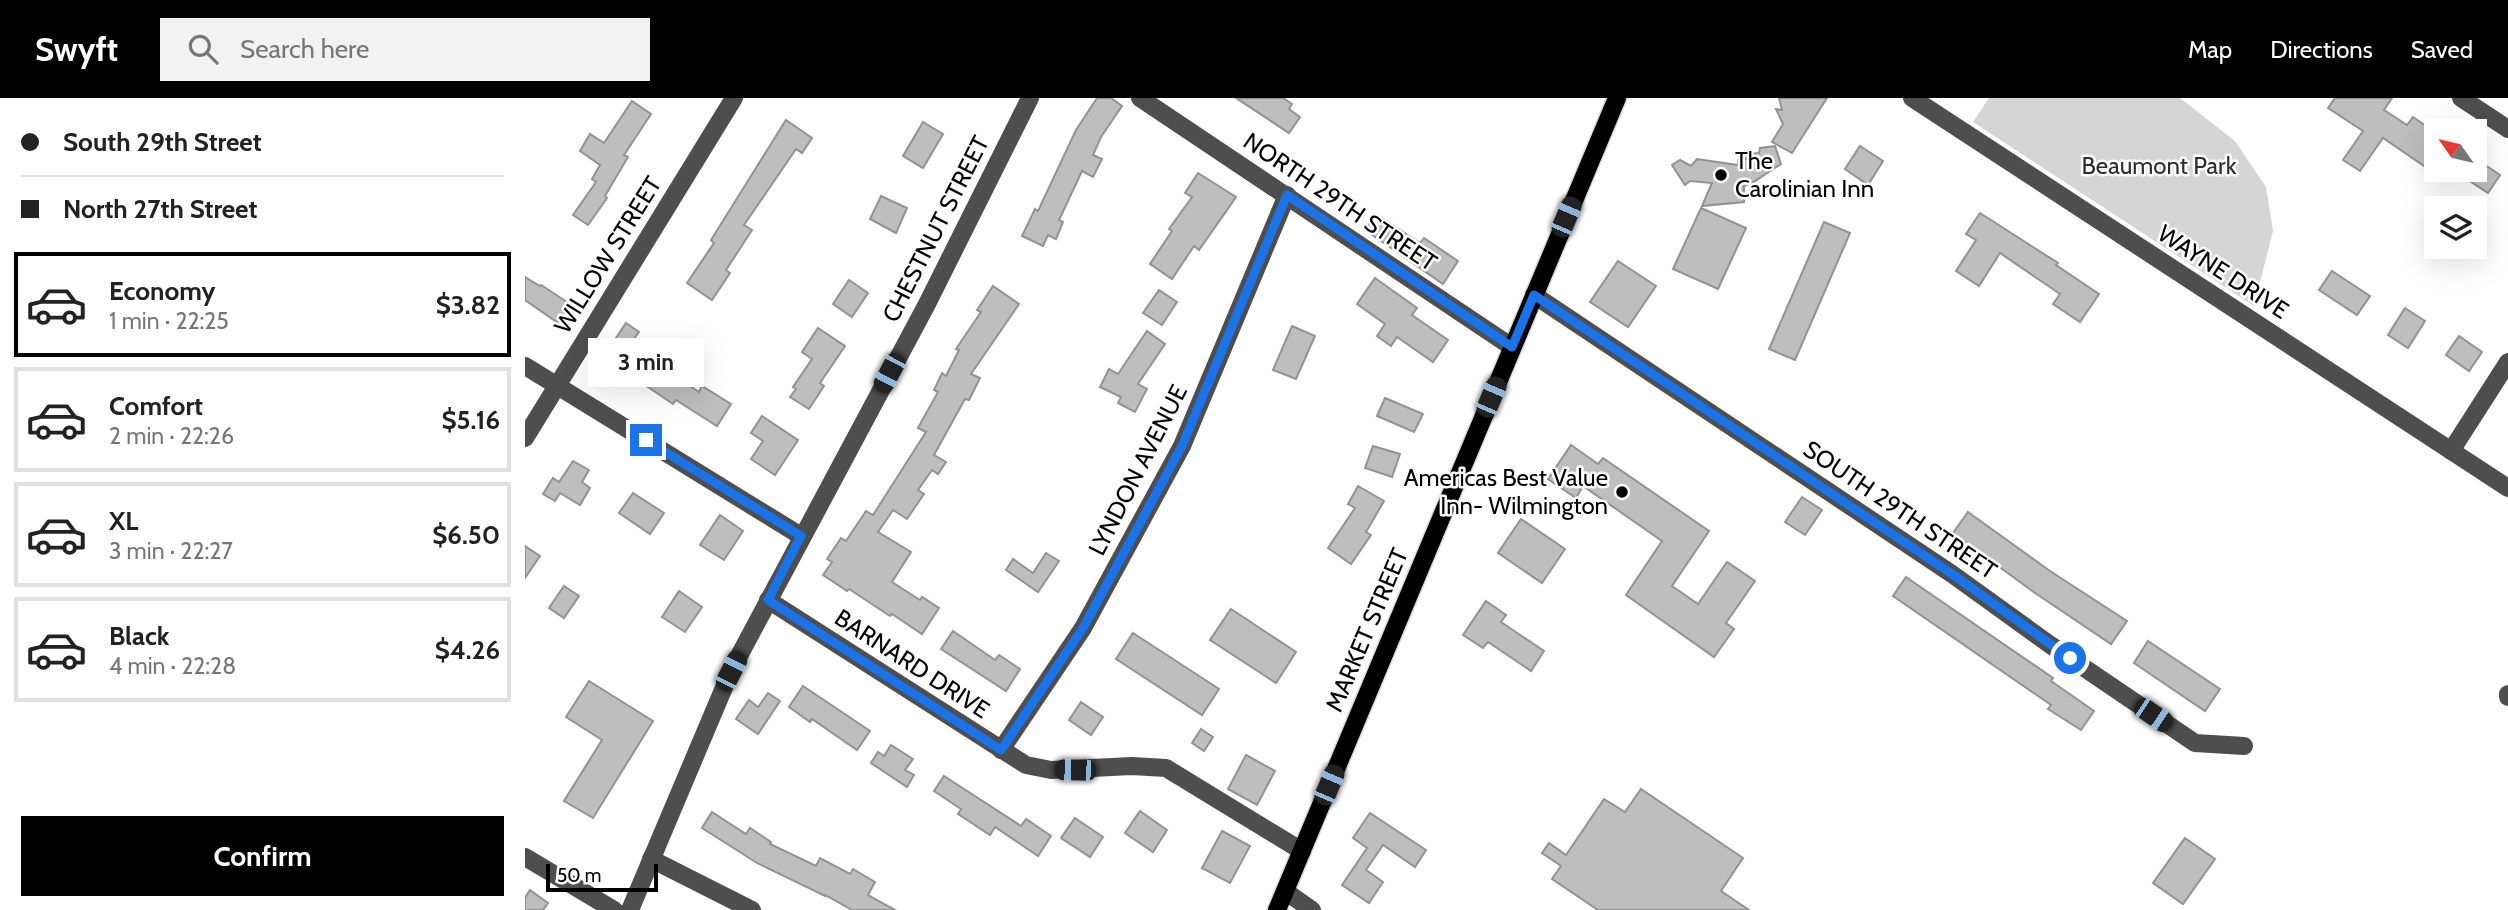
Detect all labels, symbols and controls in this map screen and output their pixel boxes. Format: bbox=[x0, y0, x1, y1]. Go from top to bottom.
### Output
search box bbox=[160, 18, 650, 81]
text: Swyft bbox=[35, 29, 118, 69]
icon: search bbox=[184, 30, 222, 68]
text: Search here bbox=[240, 33, 369, 65]
text: Map bbox=[2188, 35, 2232, 64]
text: Directions bbox=[2270, 35, 2373, 64]
text: Saved bbox=[2411, 35, 2473, 64]
north arrow bbox=[2424, 119, 2487, 182]
map controls bbox=[2424, 119, 2487, 259]
text: South 29th Street bbox=[63, 126, 262, 158]
street label: NORTH 29TH STREET bbox=[1238, 126, 1443, 277]
street label: CHESTNUT STREET bbox=[876, 131, 995, 327]
place label: The Carolinian Inn bbox=[1735, 146, 1874, 203]
park label: Beaumont Park bbox=[2082, 151, 2237, 180]
marker: The Carolinian Inn bbox=[1713, 167, 1729, 183]
street label: WILLOW STREET bbox=[548, 171, 668, 338]
text: North 27th Street bbox=[63, 193, 257, 225]
car bbox=[1549, 194, 1584, 240]
button: layers bbox=[2424, 196, 2487, 259]
street label: WAYNE DRIVE bbox=[2152, 219, 2294, 325]
icon: car bbox=[25, 273, 88, 336]
text: Economy bbox=[109, 275, 215, 307]
text: $3.82 bbox=[436, 289, 500, 321]
text: 1 min · 22:25 bbox=[109, 307, 229, 335]
callout: 3 min bbox=[588, 338, 704, 388]
text: 3 min bbox=[618, 348, 674, 376]
car bbox=[870, 350, 909, 396]
car bbox=[1474, 374, 1509, 420]
street label: LYNDON AVENUE bbox=[1082, 380, 1193, 560]
icon: car bbox=[25, 388, 88, 451]
text: Comfort bbox=[109, 390, 203, 422]
text: $5.16 bbox=[441, 404, 500, 436]
text: 2 min · 22:26 bbox=[109, 422, 234, 450]
route end bbox=[630, 424, 662, 456]
street label: SOUTH 29TH STREET bbox=[1798, 434, 2003, 585]
place label: Americas Best Value Inn- Wilmington bbox=[1404, 463, 1608, 520]
marker: Americas Best Value Inn- Wilmington bbox=[1614, 484, 1630, 500]
icon: car bbox=[25, 503, 88, 566]
text: XL bbox=[109, 505, 138, 537]
text: $6.50 bbox=[432, 519, 500, 551]
text: 3 min · 22:27 bbox=[109, 537, 233, 565]
street label: MARKET STREET bbox=[1319, 544, 1414, 716]
street label: BARNARD DRIVE bbox=[829, 603, 995, 724]
icon: car bbox=[25, 618, 88, 681]
text: Black bbox=[109, 620, 169, 652]
text: $4.26 bbox=[435, 634, 500, 666]
route start bbox=[2054, 642, 2086, 674]
car bbox=[713, 648, 750, 694]
text: 4 min · 22:28 bbox=[109, 652, 236, 680]
car bbox=[2130, 695, 2177, 735]
car bbox=[1054, 759, 1097, 781]
car bbox=[1312, 762, 1347, 808]
button: Confirm bbox=[21, 816, 504, 896]
scale bar bbox=[546, 861, 658, 893]
text: 50 m bbox=[557, 864, 601, 887]

